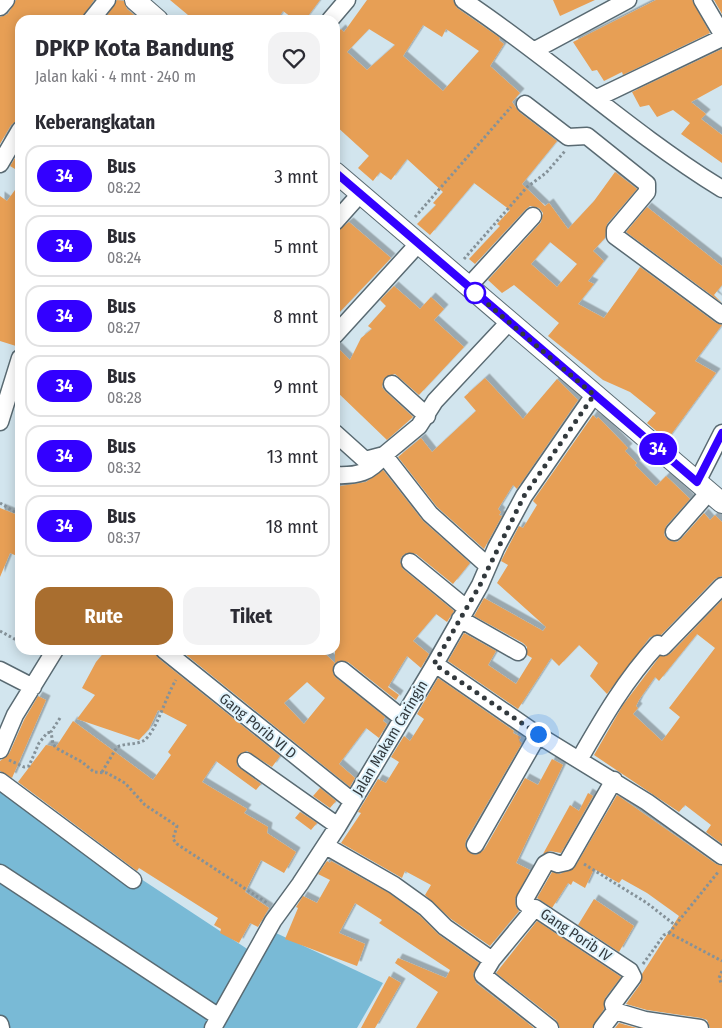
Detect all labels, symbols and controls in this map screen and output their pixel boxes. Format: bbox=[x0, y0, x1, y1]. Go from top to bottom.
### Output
button: heart bbox=[268, 32, 320, 84]
text: DPKP Kota Bandung bbox=[35, 34, 234, 62]
text: Jalan kaki · 4 mnt · 240 m bbox=[35, 67, 196, 86]
text: Keberangkatan bbox=[35, 111, 155, 134]
text: Bus bbox=[107, 155, 136, 178]
text: 34 bbox=[56, 165, 73, 187]
text: 3 mnt bbox=[274, 165, 318, 188]
text: 08:22 bbox=[107, 178, 141, 197]
text: Bus bbox=[107, 225, 136, 248]
text: 34 bbox=[56, 235, 73, 257]
text: 5 mnt bbox=[274, 235, 318, 258]
text: 08:24 bbox=[107, 248, 141, 267]
unlabelled marker bbox=[464, 282, 486, 304]
text: Bus bbox=[107, 295, 136, 318]
text: 34 bbox=[56, 305, 73, 327]
text: 8 mnt bbox=[273, 305, 318, 328]
text: 08:27 bbox=[107, 318, 140, 337]
text: Bus bbox=[107, 365, 136, 388]
text: 34 bbox=[56, 375, 73, 397]
text: 9 mnt bbox=[273, 375, 318, 398]
text: 08:28 bbox=[107, 388, 142, 407]
line badge: 34 bbox=[636, 433, 680, 465]
text: Bus bbox=[107, 435, 136, 458]
text: 34 bbox=[649, 438, 667, 460]
text: 34 bbox=[56, 445, 73, 467]
text: 13 mnt bbox=[267, 445, 318, 468]
text: 08:32 bbox=[107, 458, 141, 477]
text: Bus bbox=[107, 505, 136, 528]
text: 34 bbox=[56, 515, 73, 537]
text: 18 mnt bbox=[266, 515, 318, 538]
text: 08:37 bbox=[107, 528, 141, 547]
button: Rute bbox=[35, 587, 173, 645]
button: Tiket bbox=[183, 587, 320, 645]
street label: Jalan Makam Caringin bbox=[348, 677, 432, 799]
street label: Gang Porib VI D bbox=[216, 689, 300, 763]
your location bbox=[526, 722, 551, 747]
street label: Gang Porib IV bbox=[537, 905, 615, 966]

